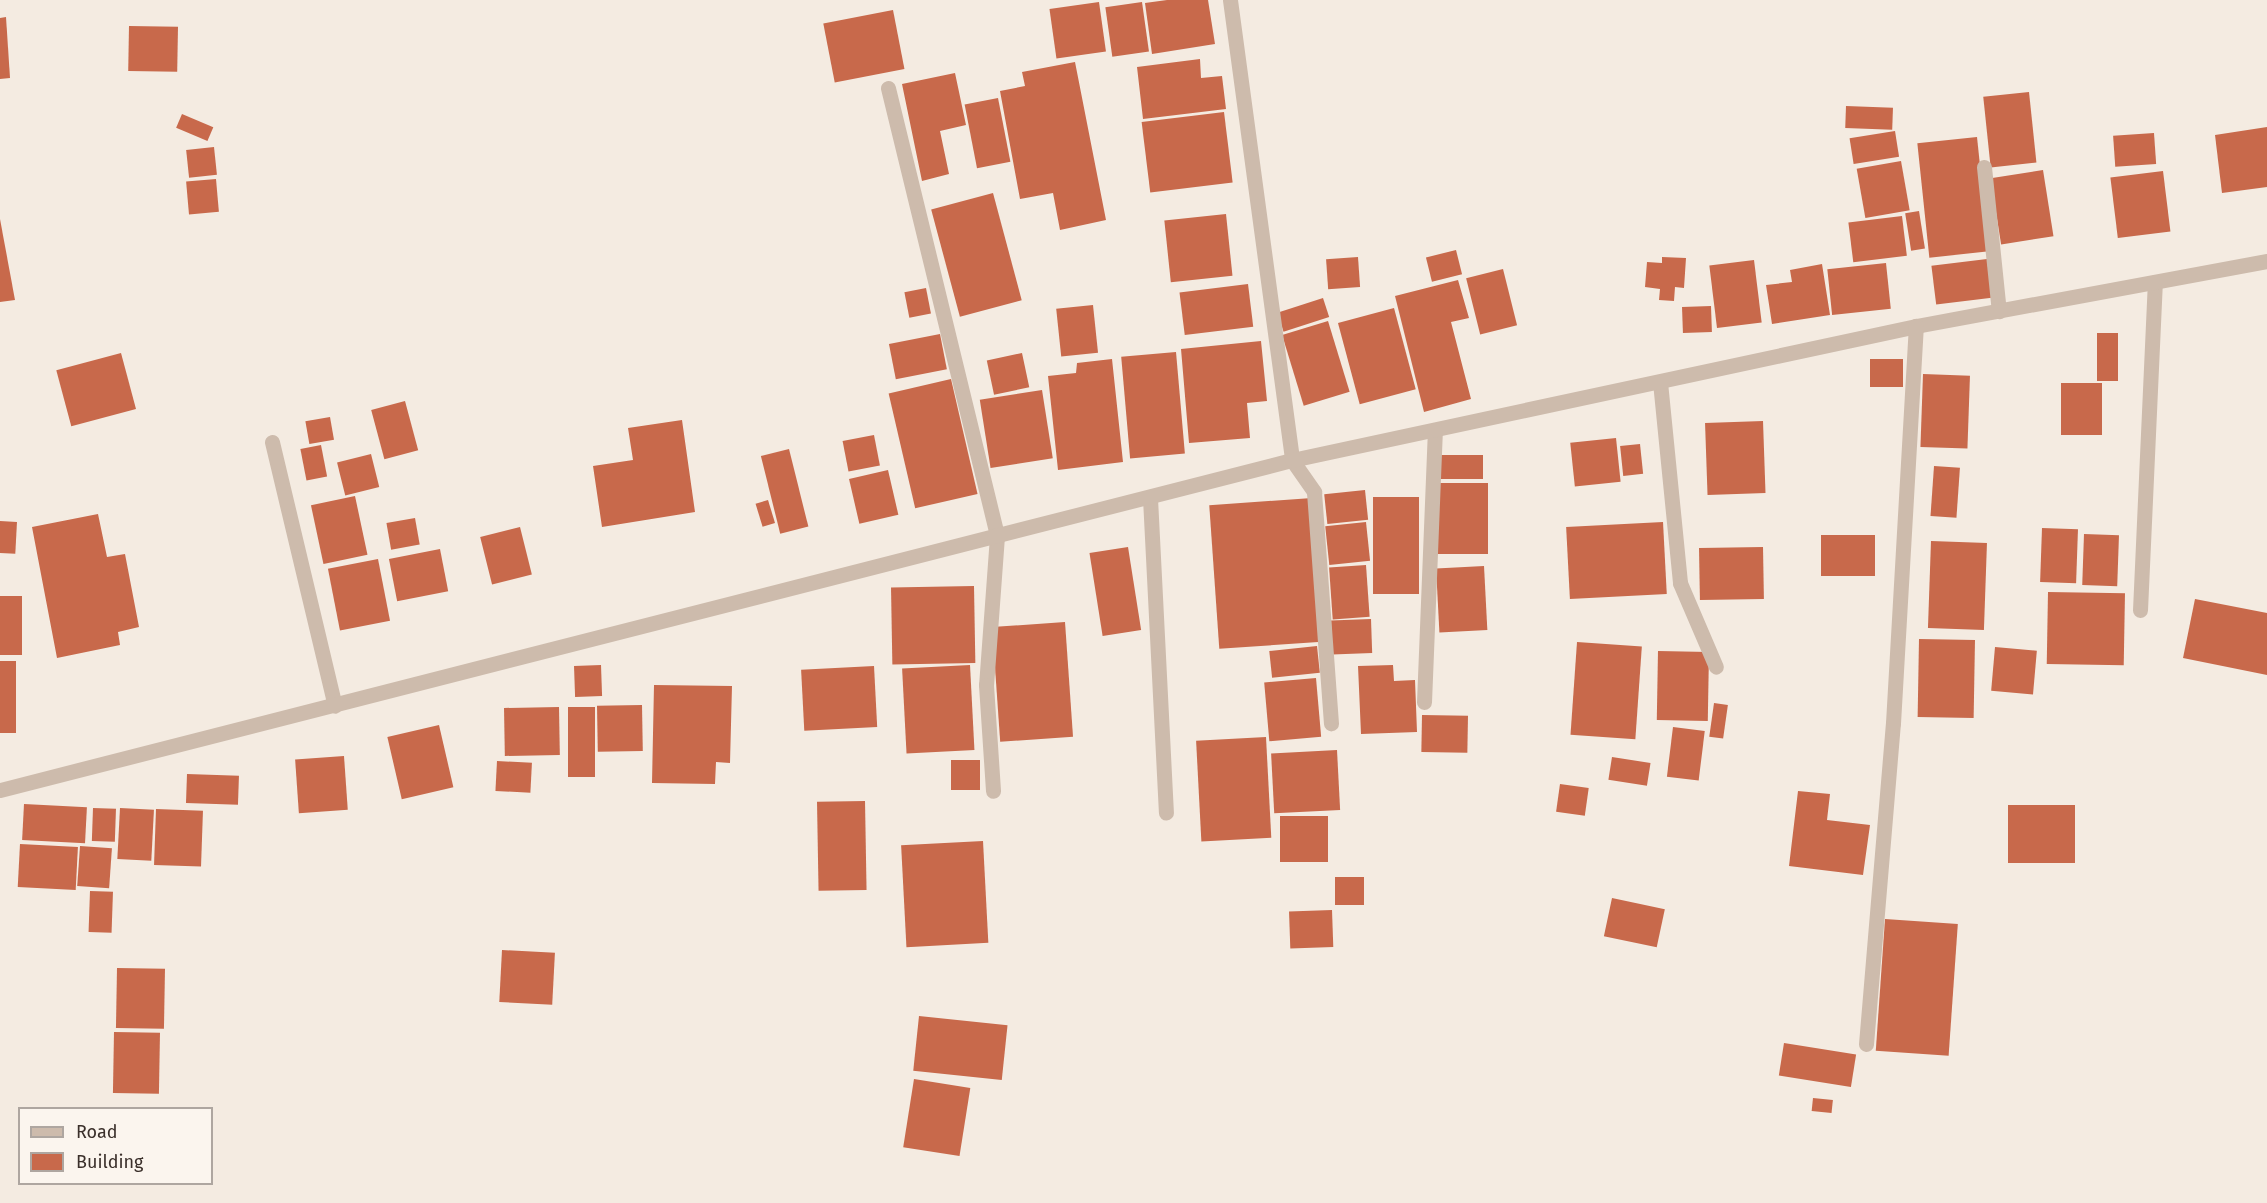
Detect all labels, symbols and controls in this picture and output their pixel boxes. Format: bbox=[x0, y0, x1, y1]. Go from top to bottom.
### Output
legend bbox=[18, 1107, 213, 1185]
text: Road bbox=[76, 1121, 118, 1143]
text: Building bbox=[76, 1151, 143, 1173]

